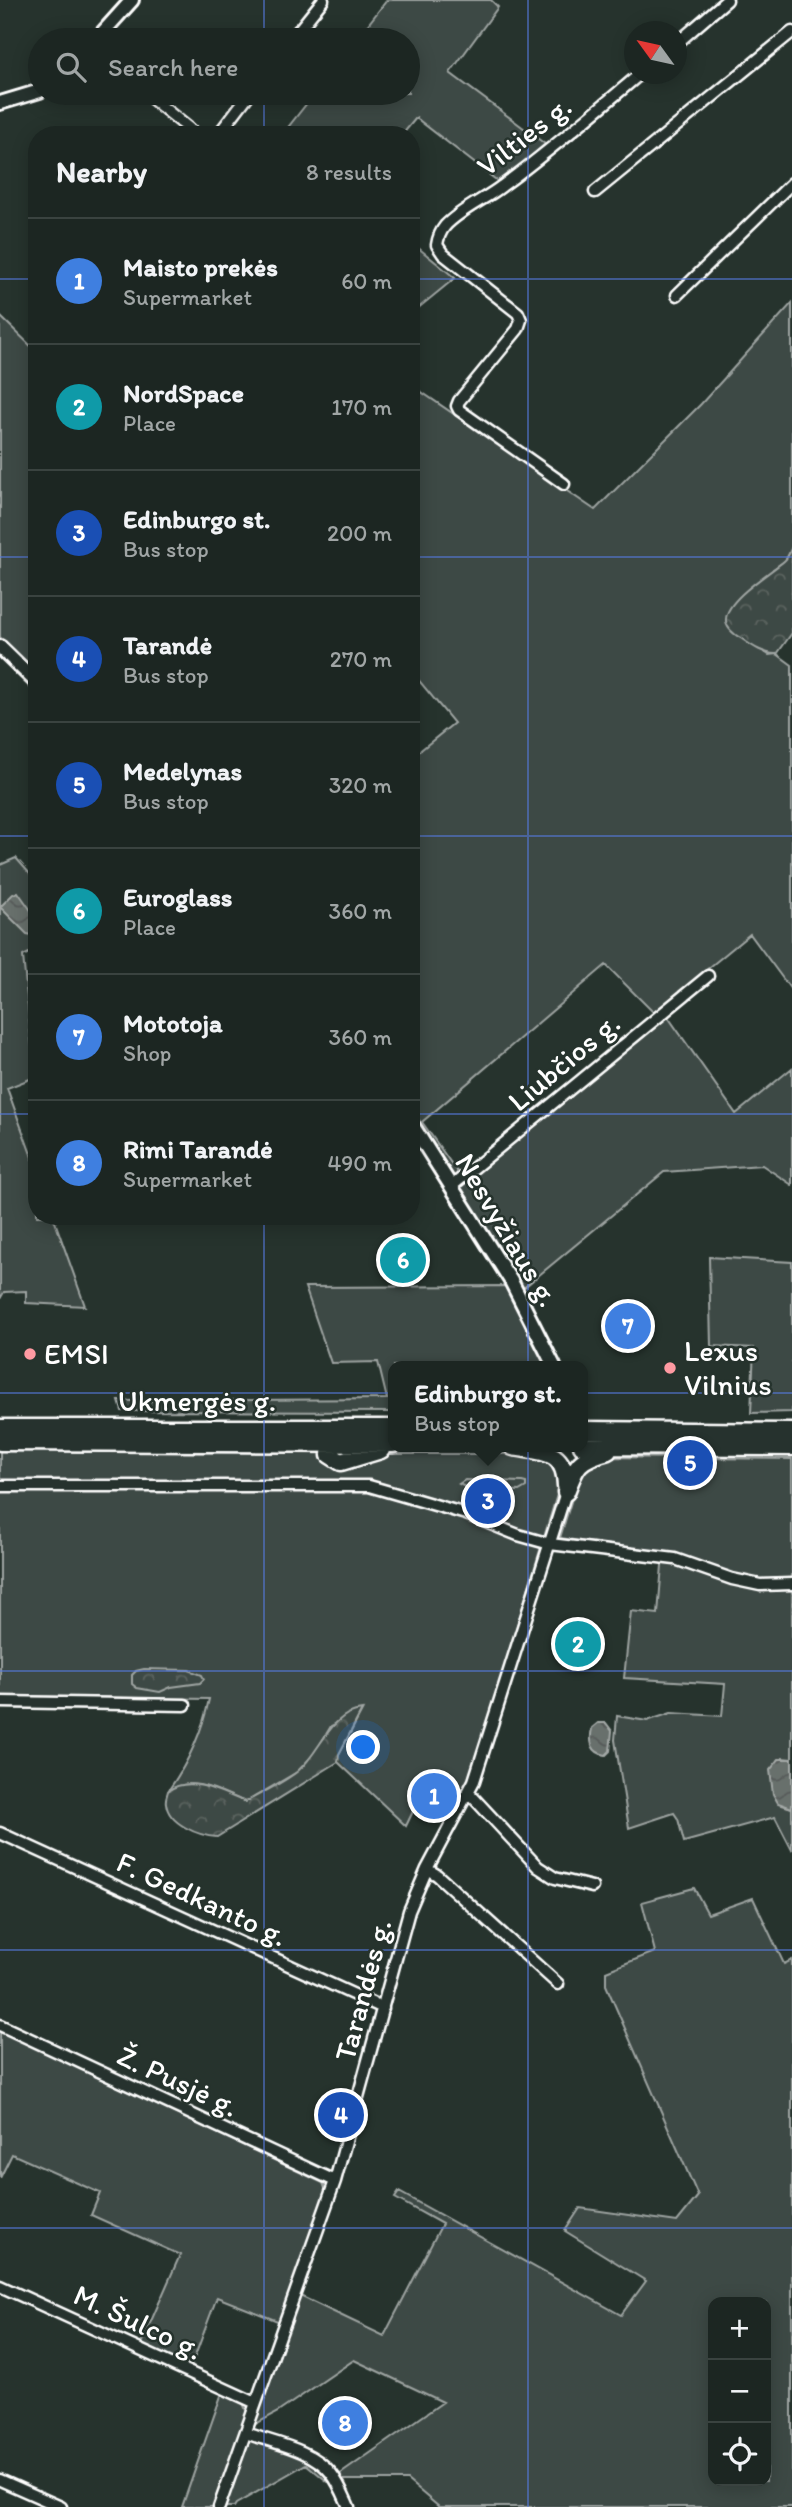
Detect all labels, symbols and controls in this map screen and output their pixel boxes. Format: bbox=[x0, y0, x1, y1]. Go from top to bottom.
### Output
north arrow bbox=[624, 21, 687, 84]
search box bbox=[28, 28, 420, 105]
icon: search bbox=[52, 48, 90, 86]
text: Search here bbox=[108, 51, 238, 83]
street label: Vilties g. bbox=[469, 87, 579, 184]
text: Nearby bbox=[56, 153, 147, 190]
text: 8 results bbox=[306, 158, 392, 186]
text: Maisto prekės bbox=[123, 251, 278, 283]
text: 1 bbox=[74, 267, 84, 295]
text: 60 m bbox=[341, 267, 392, 295]
text: Supermarket bbox=[123, 283, 252, 311]
text: NordSpace bbox=[123, 377, 244, 409]
text: 2 bbox=[73, 393, 85, 421]
text: 170 m bbox=[331, 393, 392, 421]
text: Place bbox=[123, 409, 176, 437]
text: Edinburgo st. bbox=[123, 503, 270, 535]
text: 3 bbox=[73, 519, 85, 547]
text: 200 m bbox=[327, 519, 392, 547]
text: Bus stop bbox=[123, 535, 209, 563]
text: Tarandė bbox=[123, 629, 212, 661]
text: 4 bbox=[72, 645, 86, 673]
text: 270 m bbox=[330, 645, 392, 673]
text: Bus stop bbox=[123, 661, 209, 689]
text: Medelynas bbox=[123, 755, 242, 787]
text: 5 bbox=[73, 771, 85, 799]
text: 320 m bbox=[329, 771, 392, 799]
text: Bus stop bbox=[123, 787, 209, 815]
text: Euroglass bbox=[123, 881, 232, 913]
text: 6 bbox=[73, 897, 85, 925]
text: 360 m bbox=[329, 897, 392, 925]
text: Place bbox=[123, 913, 176, 941]
street label: Liubčios g. bbox=[500, 1004, 627, 1119]
text: Mototoja bbox=[123, 1007, 223, 1039]
text: 7 bbox=[73, 1023, 85, 1051]
text: 360 m bbox=[329, 1023, 392, 1051]
text: Shop bbox=[123, 1039, 171, 1067]
text: Rimi Tarandė bbox=[123, 1133, 273, 1165]
street label: Nesvyžiaus g. bbox=[447, 1146, 568, 1313]
text: 8 bbox=[73, 1149, 85, 1177]
text: 490 m bbox=[327, 1149, 392, 1177]
text: Supermarket bbox=[123, 1165, 252, 1193]
pin: 6 bbox=[380, 1234, 426, 1286]
pin: 7 bbox=[605, 1300, 651, 1352]
place label: Lexus Vilnius bbox=[684, 1332, 772, 1403]
place label: EMSI bbox=[44, 1335, 109, 1372]
marker: EMSI bbox=[22, 1346, 38, 1362]
marker: Lexus Vilnius bbox=[662, 1360, 678, 1376]
popup bbox=[388, 1361, 588, 1452]
text: Edinburgo st. bbox=[414, 1377, 562, 1409]
street label: Ukmergės g. bbox=[118, 1382, 276, 1419]
text: Bus stop bbox=[414, 1409, 500, 1437]
pin: 5 bbox=[667, 1437, 713, 1489]
pin: 3 bbox=[465, 1475, 511, 1527]
pin: 2 bbox=[555, 1618, 601, 1670]
your location bbox=[346, 1730, 380, 1764]
pin: 1 bbox=[411, 1770, 457, 1822]
street label: F. Gedkanto g. bbox=[111, 1843, 293, 1954]
street label: Tarandės g. bbox=[326, 1915, 399, 2065]
street label: Ž. Pusjė g. bbox=[112, 2036, 245, 2125]
pin: 4 bbox=[318, 2089, 364, 2141]
street label: M. Šulco g. bbox=[68, 2276, 209, 2368]
map controls bbox=[708, 2297, 771, 2486]
button: + bbox=[708, 2297, 771, 2360]
button: − bbox=[708, 2360, 771, 2423]
pin: 8 bbox=[322, 2397, 368, 2449]
button: locate bbox=[708, 2423, 771, 2486]

